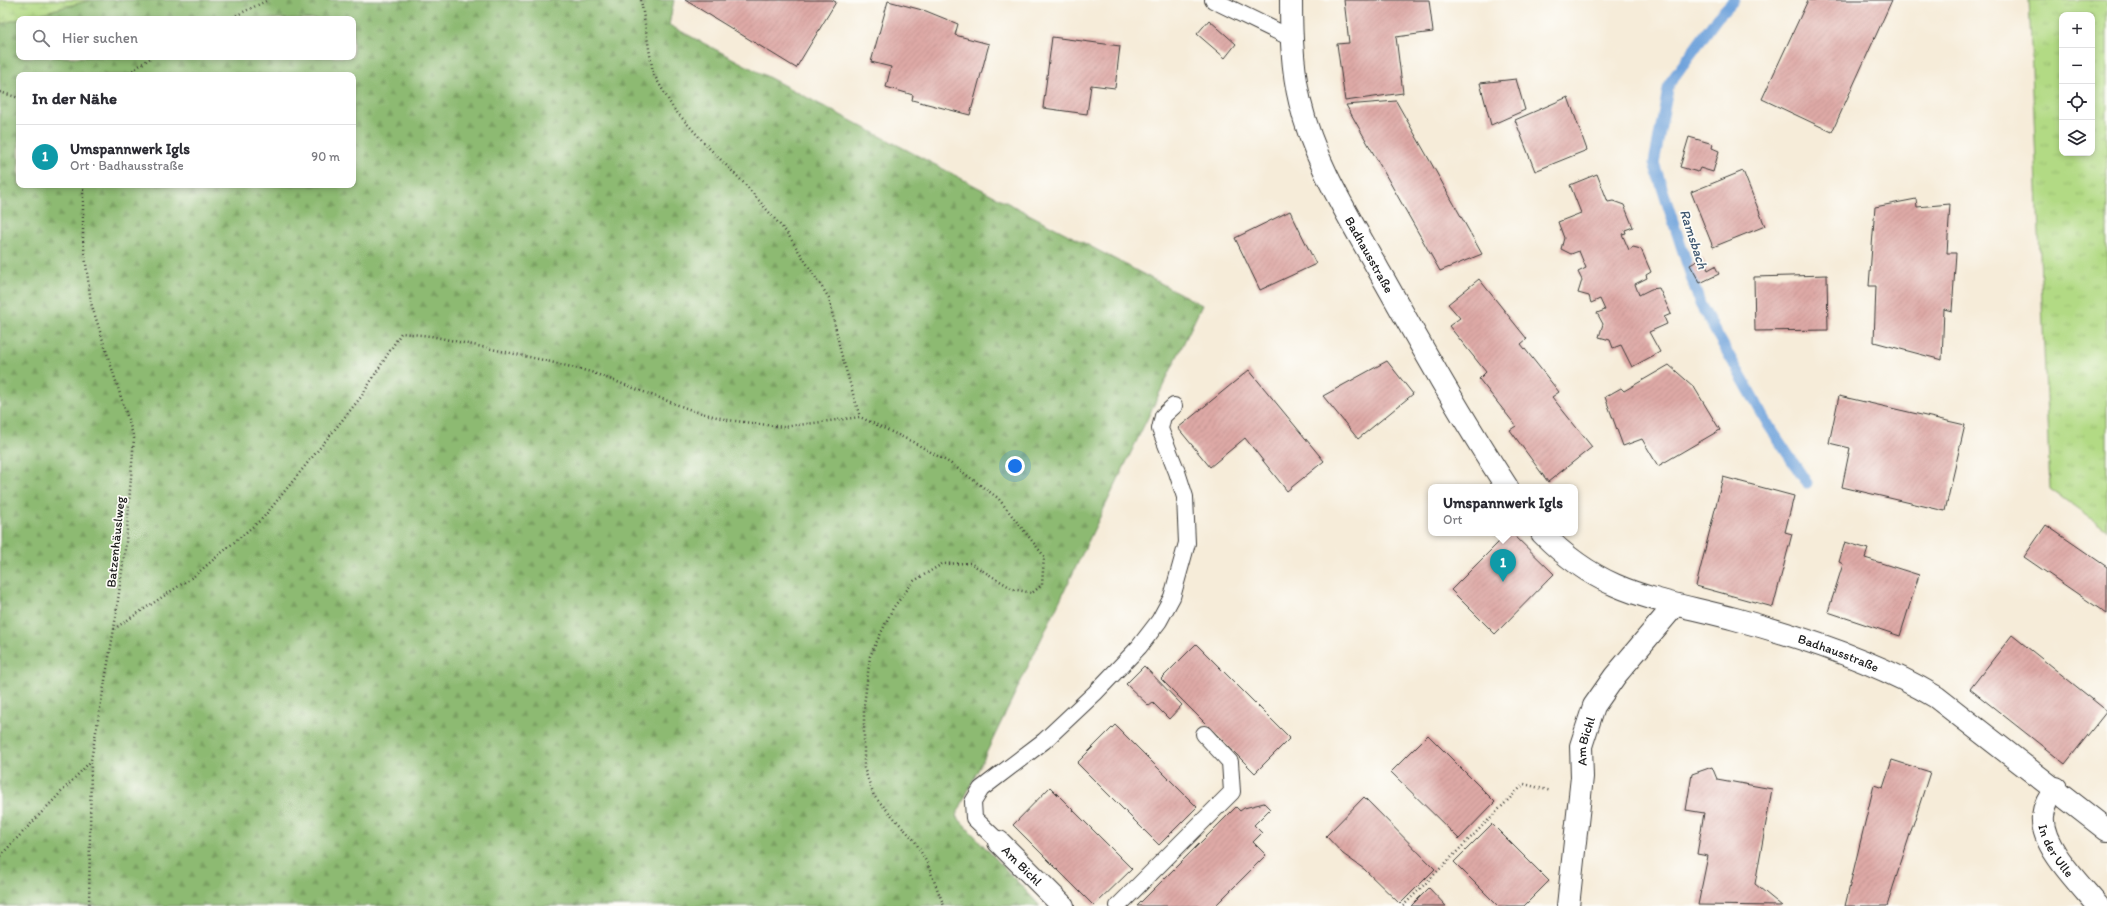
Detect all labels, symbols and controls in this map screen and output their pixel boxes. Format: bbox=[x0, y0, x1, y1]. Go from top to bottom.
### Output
map controls bbox=[2059, 12, 2095, 156]
button: + bbox=[2059, 12, 2095, 48]
search box bbox=[16, 16, 356, 60]
icon: search bbox=[30, 27, 52, 49]
text: Hier suchen bbox=[62, 29, 138, 47]
button: − bbox=[2059, 48, 2095, 84]
button: locate bbox=[2059, 84, 2095, 120]
text: In der Nähe bbox=[32, 88, 117, 108]
button: layers bbox=[2059, 120, 2095, 156]
text: Umspannwerk Igls bbox=[70, 140, 190, 158]
text: 1 bbox=[42, 149, 48, 164]
text: 90 m bbox=[311, 149, 340, 164]
text: Ort · Badhausstraße bbox=[70, 158, 184, 173]
water label: Ramsbach bbox=[1676, 207, 1711, 272]
street label: Badhausstraße bbox=[1342, 214, 1397, 296]
your location bbox=[1005, 456, 1025, 476]
popup bbox=[1428, 484, 1578, 536]
text: Umspannwerk Igls bbox=[1443, 494, 1563, 512]
street label: Batzenhäuslweg bbox=[103, 495, 128, 588]
text: Ort bbox=[1443, 512, 1462, 527]
pin: 1 bbox=[1490, 549, 1516, 582]
street label: Badhausstraße bbox=[1796, 631, 1881, 675]
street label: Am Bichl bbox=[1574, 715, 1598, 766]
street label: In der Ulle bbox=[2035, 823, 2077, 880]
street label: Am Bichl bbox=[999, 843, 1045, 889]

